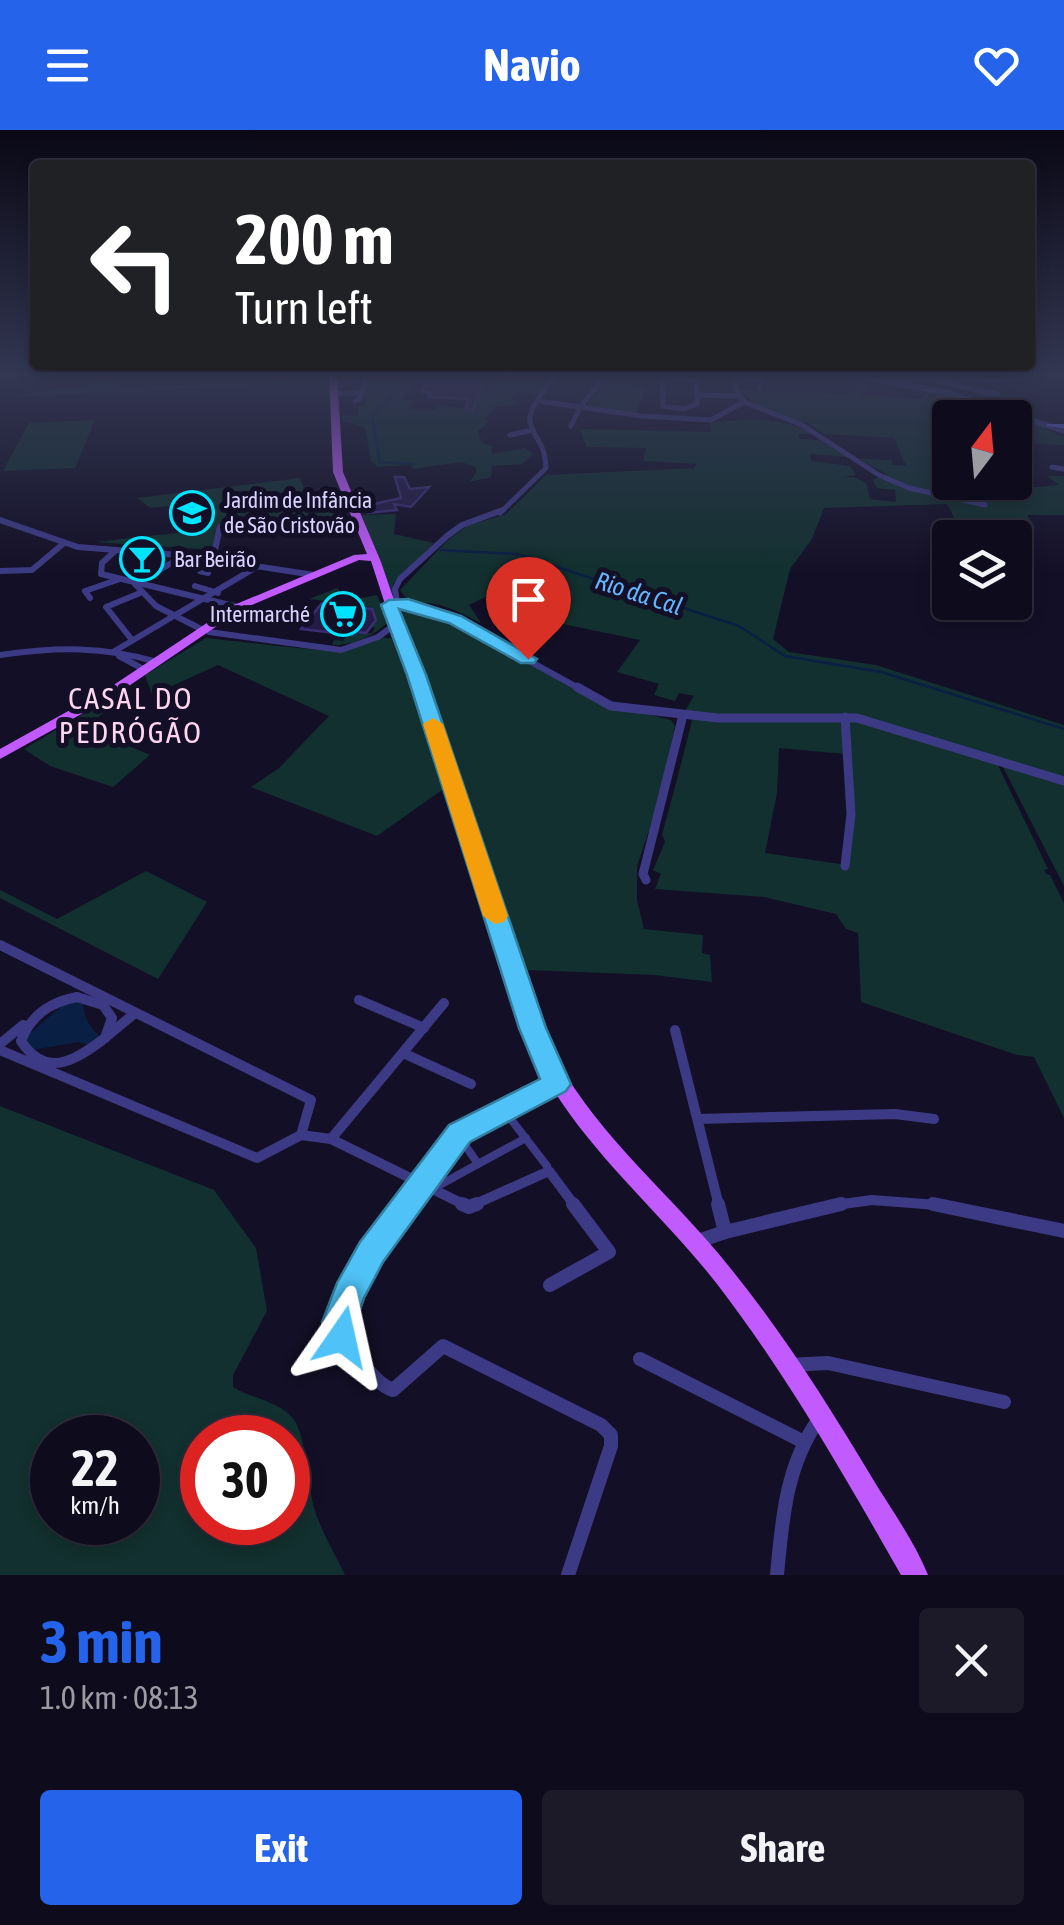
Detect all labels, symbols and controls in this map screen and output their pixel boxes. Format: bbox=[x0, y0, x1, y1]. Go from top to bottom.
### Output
icon: menu bbox=[40, 38, 95, 93]
icon: heart bbox=[969, 38, 1024, 93]
text: Navio bbox=[483, 39, 581, 91]
text: 200 m bbox=[235, 199, 394, 279]
icon: left bbox=[70, 200, 200, 330]
text: Turn left bbox=[235, 282, 373, 334]
north arrow bbox=[932, 400, 1032, 500]
map controls bbox=[932, 400, 1032, 620]
place label: Jardim de Infância de São Cristovão bbox=[224, 487, 372, 538]
school or university icon: Jardim de Infância de São Cristovão bbox=[169, 490, 215, 536]
button: layers bbox=[932, 520, 1032, 620]
bar icon: Bar Beirão bbox=[119, 536, 165, 582]
place label: Bar Beirão bbox=[174, 546, 256, 572]
pin bbox=[486, 557, 571, 660]
water label: Rio da Cal bbox=[592, 566, 686, 620]
icon: arrive bbox=[501, 572, 556, 627]
supermarket icon: Intermarché bbox=[320, 591, 366, 637]
place label: Intermarché bbox=[210, 601, 310, 627]
district label: CASAL DO PEDRÓGÃO bbox=[59, 681, 203, 749]
position arrow bbox=[290, 1285, 394, 1389]
speed limit sign: 30 bbox=[180, 1415, 310, 1545]
text: 22 bbox=[71, 1439, 118, 1497]
text: km/h bbox=[70, 1491, 120, 1519]
text: 3 min bbox=[40, 1607, 163, 1676]
button: close bbox=[919, 1608, 1024, 1713]
text: 1.0 km · 08:13 bbox=[40, 1679, 199, 1716]
button: Exit bbox=[40, 1790, 522, 1905]
button: Share bbox=[542, 1790, 1024, 1905]

